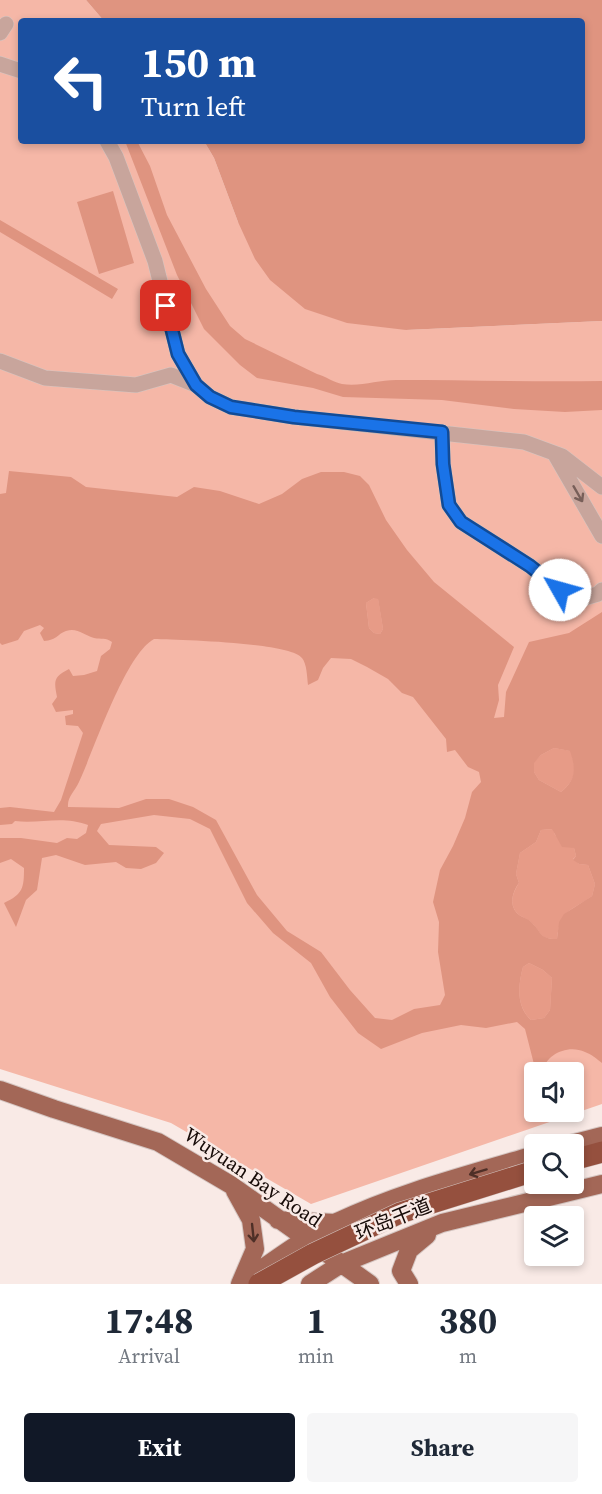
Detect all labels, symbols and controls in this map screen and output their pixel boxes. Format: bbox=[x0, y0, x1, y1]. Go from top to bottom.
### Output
text: 150 m bbox=[141, 33, 256, 91]
icon: left bbox=[42, 42, 120, 120]
text: Turn left bbox=[141, 88, 245, 125]
pin bbox=[140, 280, 191, 331]
icon: arrive bbox=[149, 289, 182, 322]
one-way arrow bbox=[573, 485, 584, 503]
position arrow bbox=[528, 558, 592, 622]
map controls bbox=[524, 1062, 584, 1266]
button: sound bbox=[524, 1062, 584, 1122]
street label: Wuyuan Bay Road bbox=[178, 1120, 328, 1234]
button: search bbox=[524, 1134, 584, 1194]
one-way arrow bbox=[469, 1167, 488, 1178]
street label: 环岛干道 bbox=[351, 1191, 435, 1247]
button: layers bbox=[524, 1206, 584, 1266]
one-way arrow bbox=[248, 1223, 259, 1243]
text: 17:48 bbox=[105, 1296, 193, 1345]
text: 1 bbox=[306, 1296, 326, 1345]
text: 380 bbox=[439, 1296, 497, 1345]
text: Arrival bbox=[118, 1342, 180, 1370]
text: min bbox=[298, 1342, 334, 1370]
text: m bbox=[459, 1342, 477, 1370]
button: Exit bbox=[24, 1413, 295, 1482]
button: Share bbox=[307, 1413, 578, 1482]

